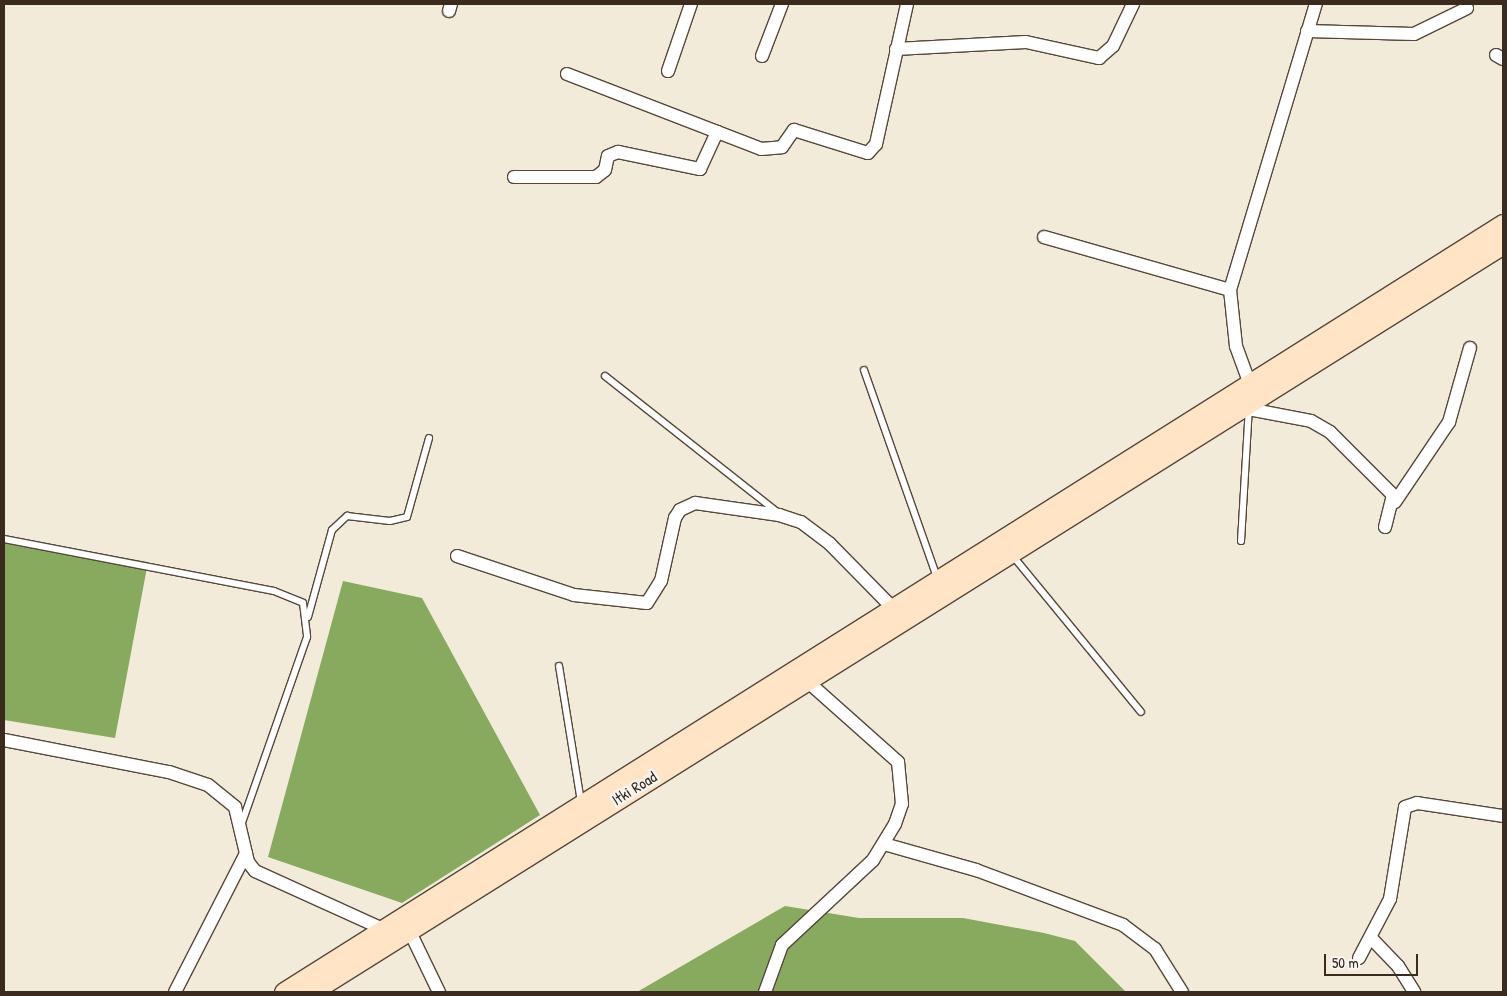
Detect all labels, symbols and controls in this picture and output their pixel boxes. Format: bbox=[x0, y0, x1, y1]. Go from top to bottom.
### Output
street label: Itki Road bbox=[608, 767, 660, 809]
scale bar bbox=[1327, 944, 1421, 976]
text: 50 m bbox=[1332, 952, 1359, 973]

